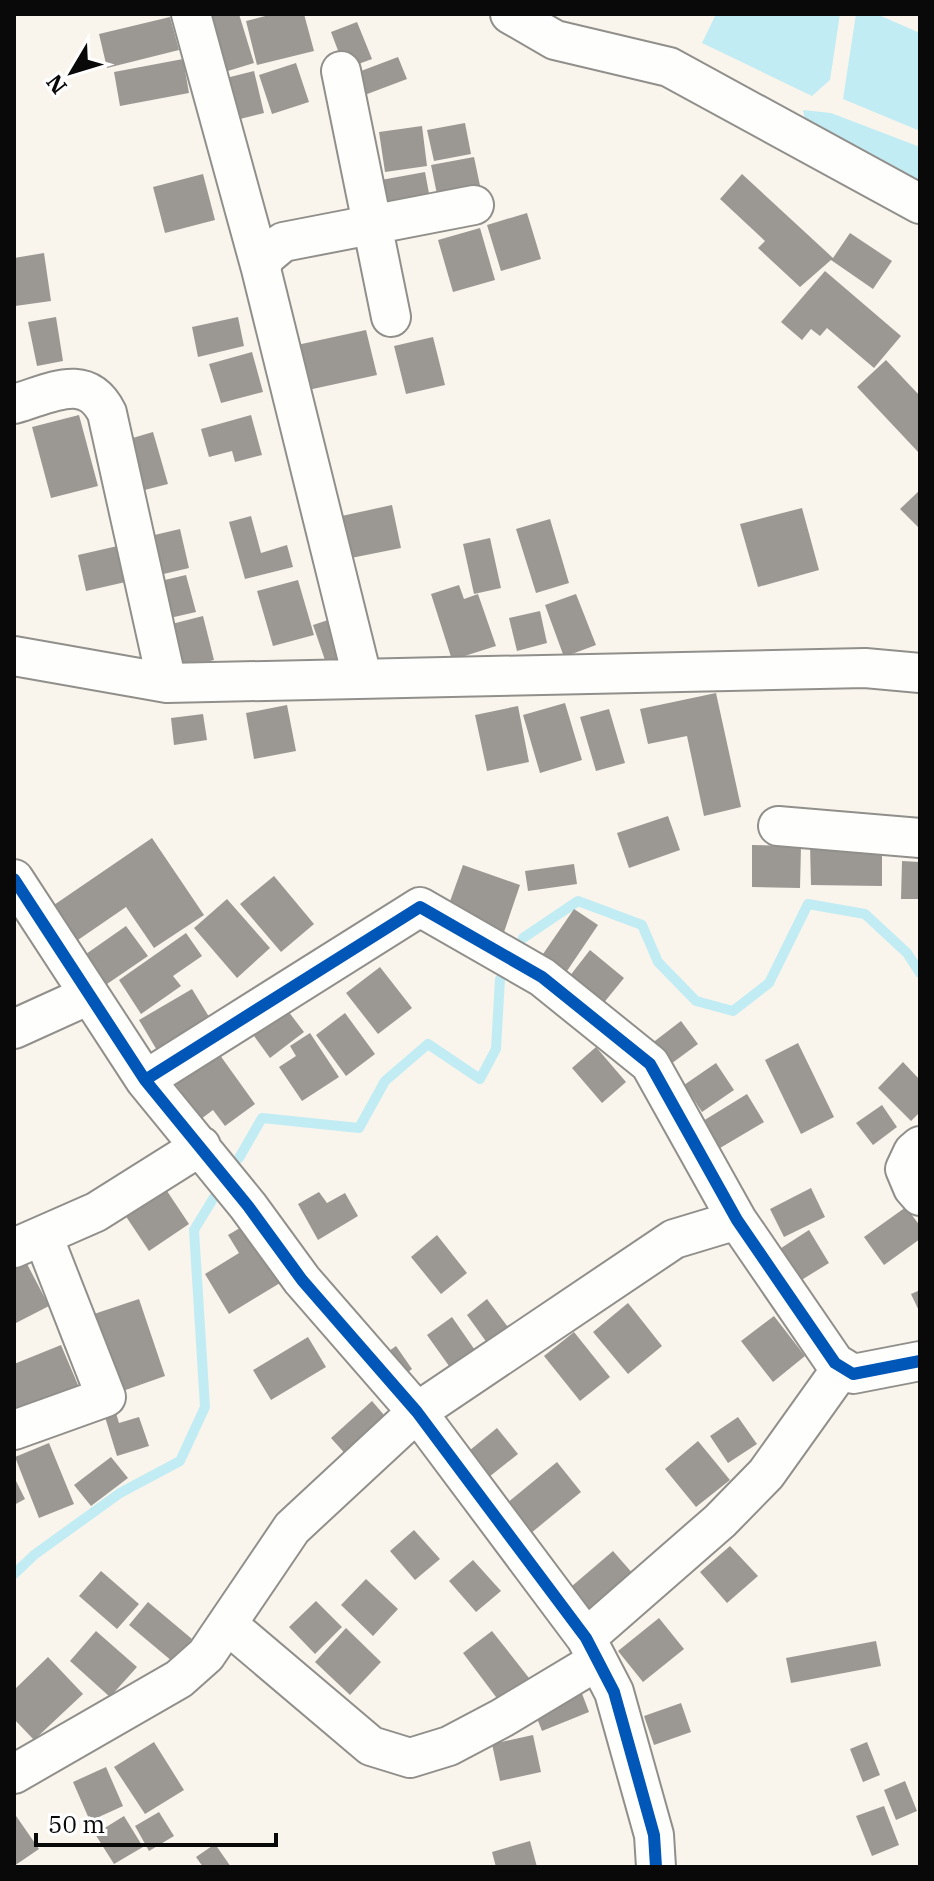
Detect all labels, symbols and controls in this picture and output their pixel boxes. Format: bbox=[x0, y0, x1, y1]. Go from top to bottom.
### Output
north arrow bbox=[32, 32, 112, 112]
text: N bbox=[39, 69, 73, 100]
scale bar bbox=[36, 1797, 276, 1847]
text: 50 m bbox=[48, 1808, 105, 1840]

